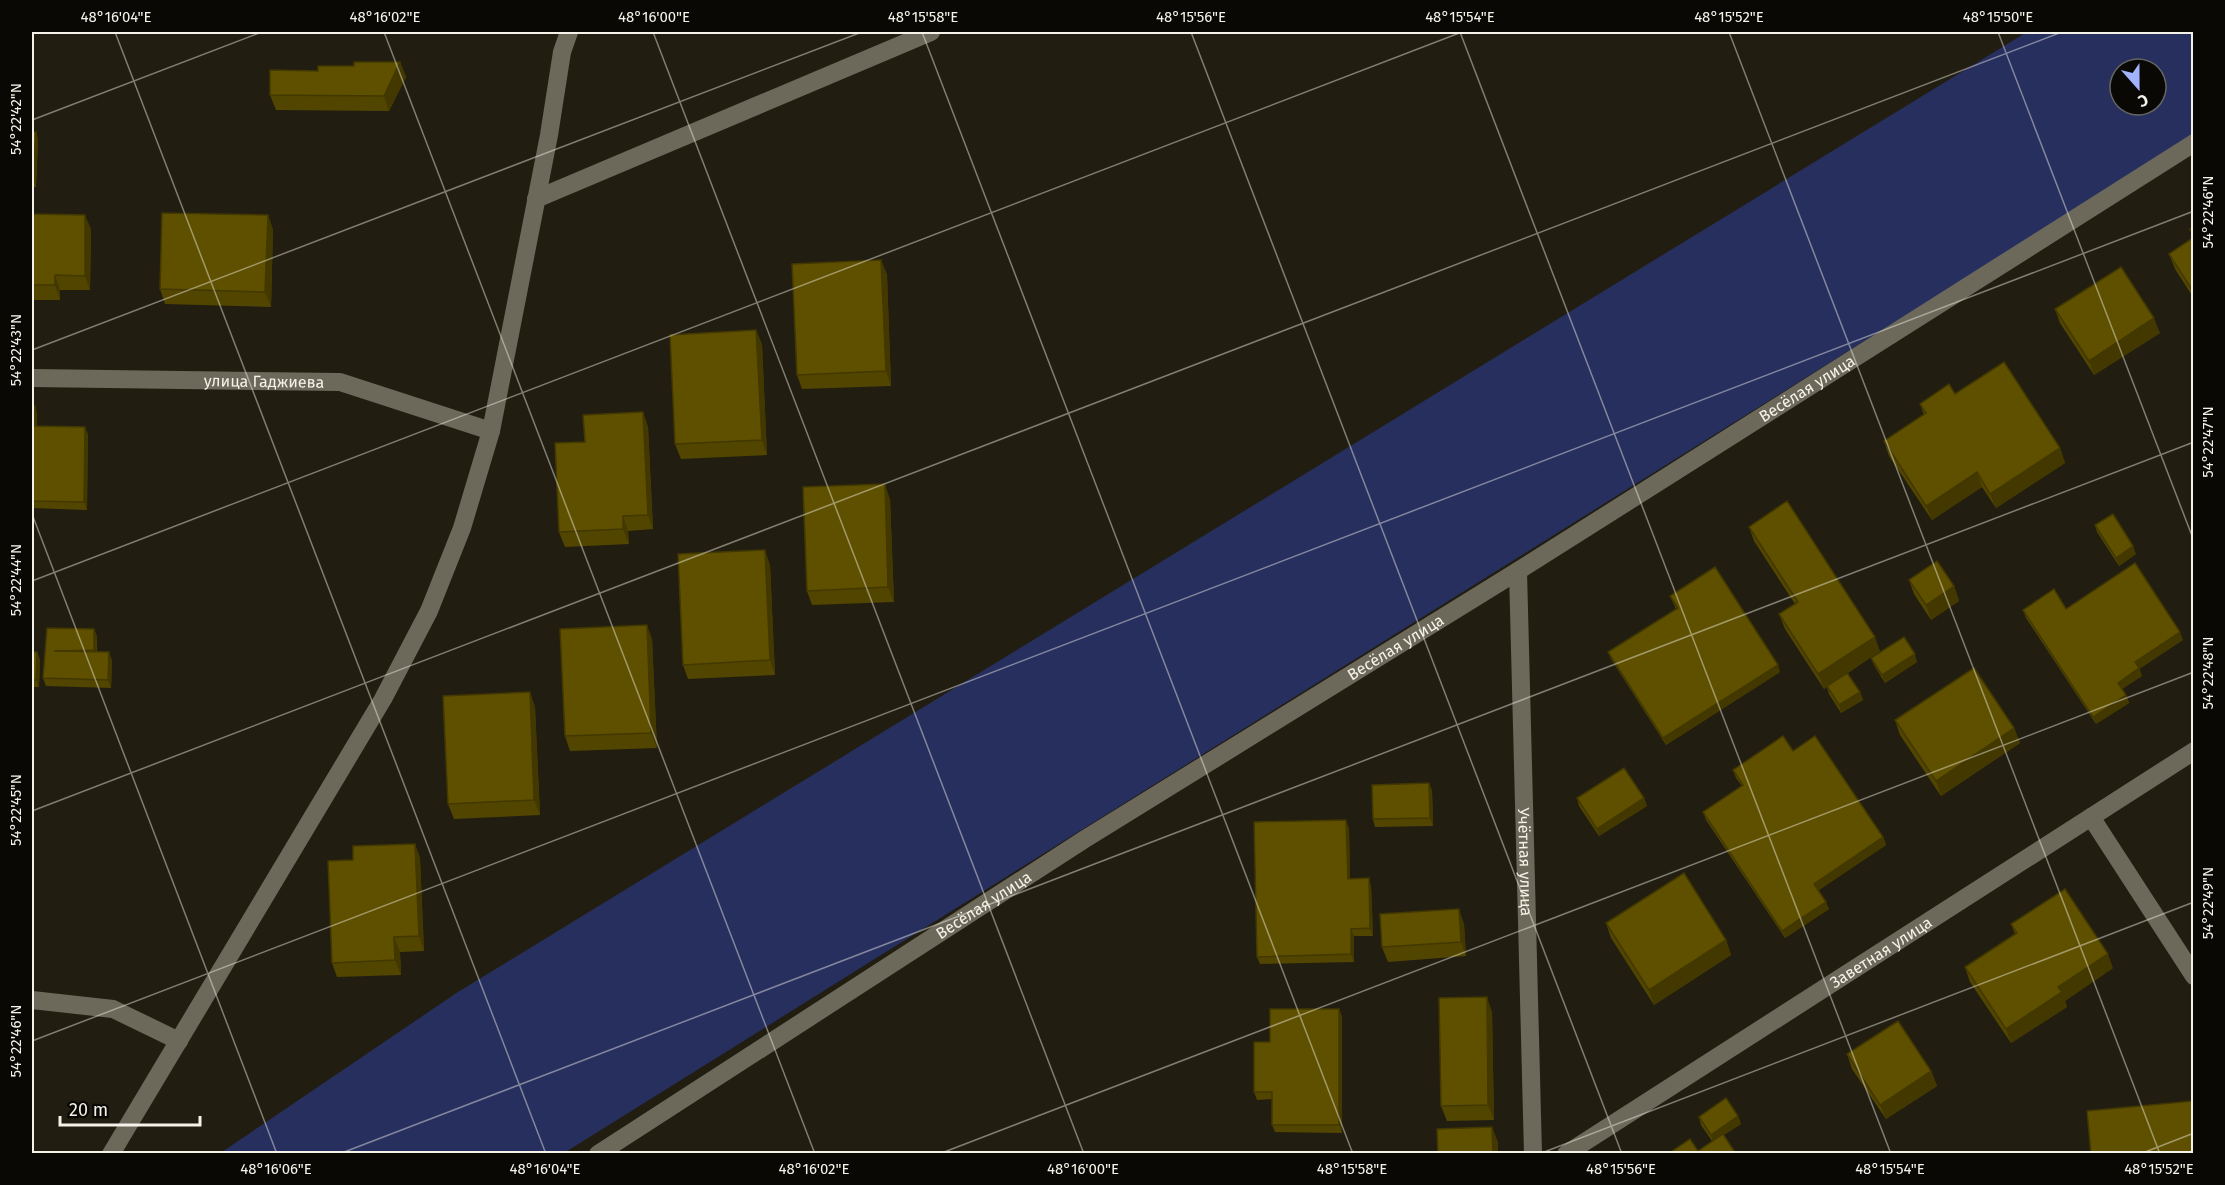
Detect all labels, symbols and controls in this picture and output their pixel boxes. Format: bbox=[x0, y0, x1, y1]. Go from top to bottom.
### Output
text: 48°16'04"E bbox=[80, 8, 152, 26]
text: 48°16'02"E bbox=[349, 8, 421, 26]
text: 48°16'00"E bbox=[618, 8, 690, 26]
text: 48°15'58"E bbox=[888, 8, 958, 26]
text: 48°15'56"E bbox=[1156, 8, 1226, 26]
text: 48°15'54"E bbox=[1425, 8, 1495, 26]
text: 48°15'52"E bbox=[1694, 8, 1764, 26]
text: 48°15'50"E bbox=[1963, 8, 2033, 26]
north arrow bbox=[2108, 57, 2168, 117]
text: 54°22'42"N bbox=[7, 83, 25, 155]
text: С bbox=[2135, 90, 2151, 111]
text: 54°22'46"N bbox=[2199, 176, 2217, 248]
text: 54°22'43"N bbox=[7, 314, 25, 386]
street label: Весёлая улица bbox=[1755, 351, 1858, 426]
street label: улица Гаджиева bbox=[204, 371, 324, 391]
text: 54°22'47"N bbox=[2199, 406, 2217, 478]
text: 54°22'44"N bbox=[7, 544, 25, 616]
street label: Весёлая улица bbox=[1344, 610, 1447, 684]
text: 54°22'48"N bbox=[2199, 636, 2217, 710]
text: 54°22'45"N bbox=[7, 774, 25, 846]
street label: Учётная улица bbox=[1515, 807, 1536, 916]
street label: Весёлая улица bbox=[932, 867, 1035, 943]
text: 54°22'49"N bbox=[2199, 867, 2217, 939]
street label: Заветная улица bbox=[1826, 912, 1935, 992]
text: 54°22'46"N bbox=[7, 1005, 25, 1077]
scale bar bbox=[60, 1089, 200, 1127]
text: 20 m bbox=[69, 1099, 108, 1121]
text: 48°16'06"E bbox=[240, 1160, 312, 1178]
text: 48°16'04"E bbox=[509, 1160, 581, 1178]
text: 48°16'02"E bbox=[778, 1160, 850, 1178]
text: 48°16'00"E bbox=[1047, 1160, 1119, 1178]
text: 48°15'58"E bbox=[1317, 1160, 1387, 1178]
text: 48°15'56"E bbox=[1586, 1160, 1656, 1178]
text: 48°15'54"E bbox=[1855, 1160, 1925, 1178]
text: 48°15'52"E bbox=[2124, 1160, 2194, 1178]

